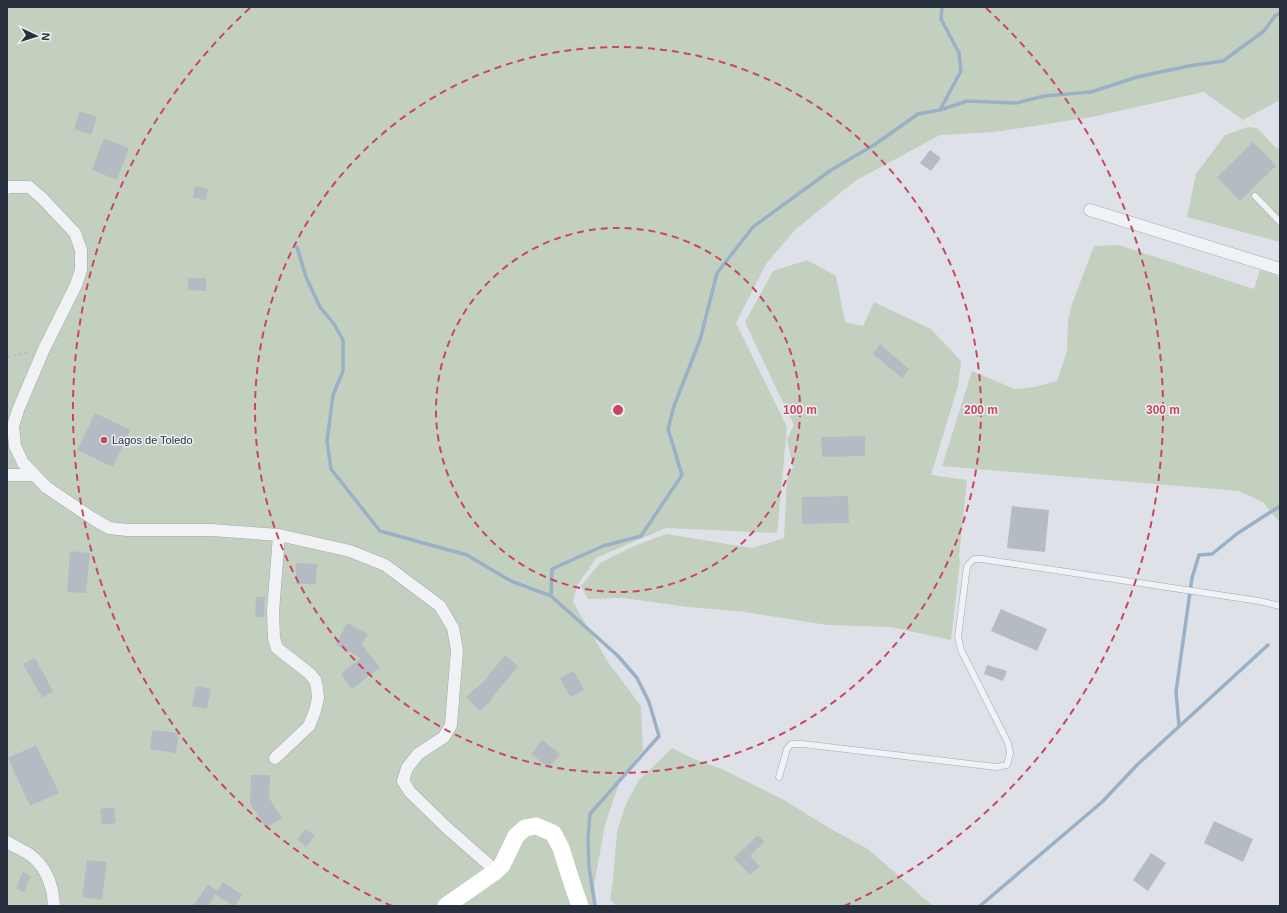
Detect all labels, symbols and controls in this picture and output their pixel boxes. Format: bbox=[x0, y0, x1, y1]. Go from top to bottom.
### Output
north arrow bbox=[16, 16, 56, 56]
text: N bbox=[40, 32, 52, 41]
centre of rings bbox=[611, 403, 625, 417]
text: 100 m bbox=[783, 403, 817, 417]
text: 200 m bbox=[964, 403, 998, 417]
text: 300 m bbox=[1146, 403, 1180, 417]
place label: Lagos de Toledo bbox=[112, 434, 193, 446]
marker: Lagos de Toledo bbox=[99, 435, 109, 445]

